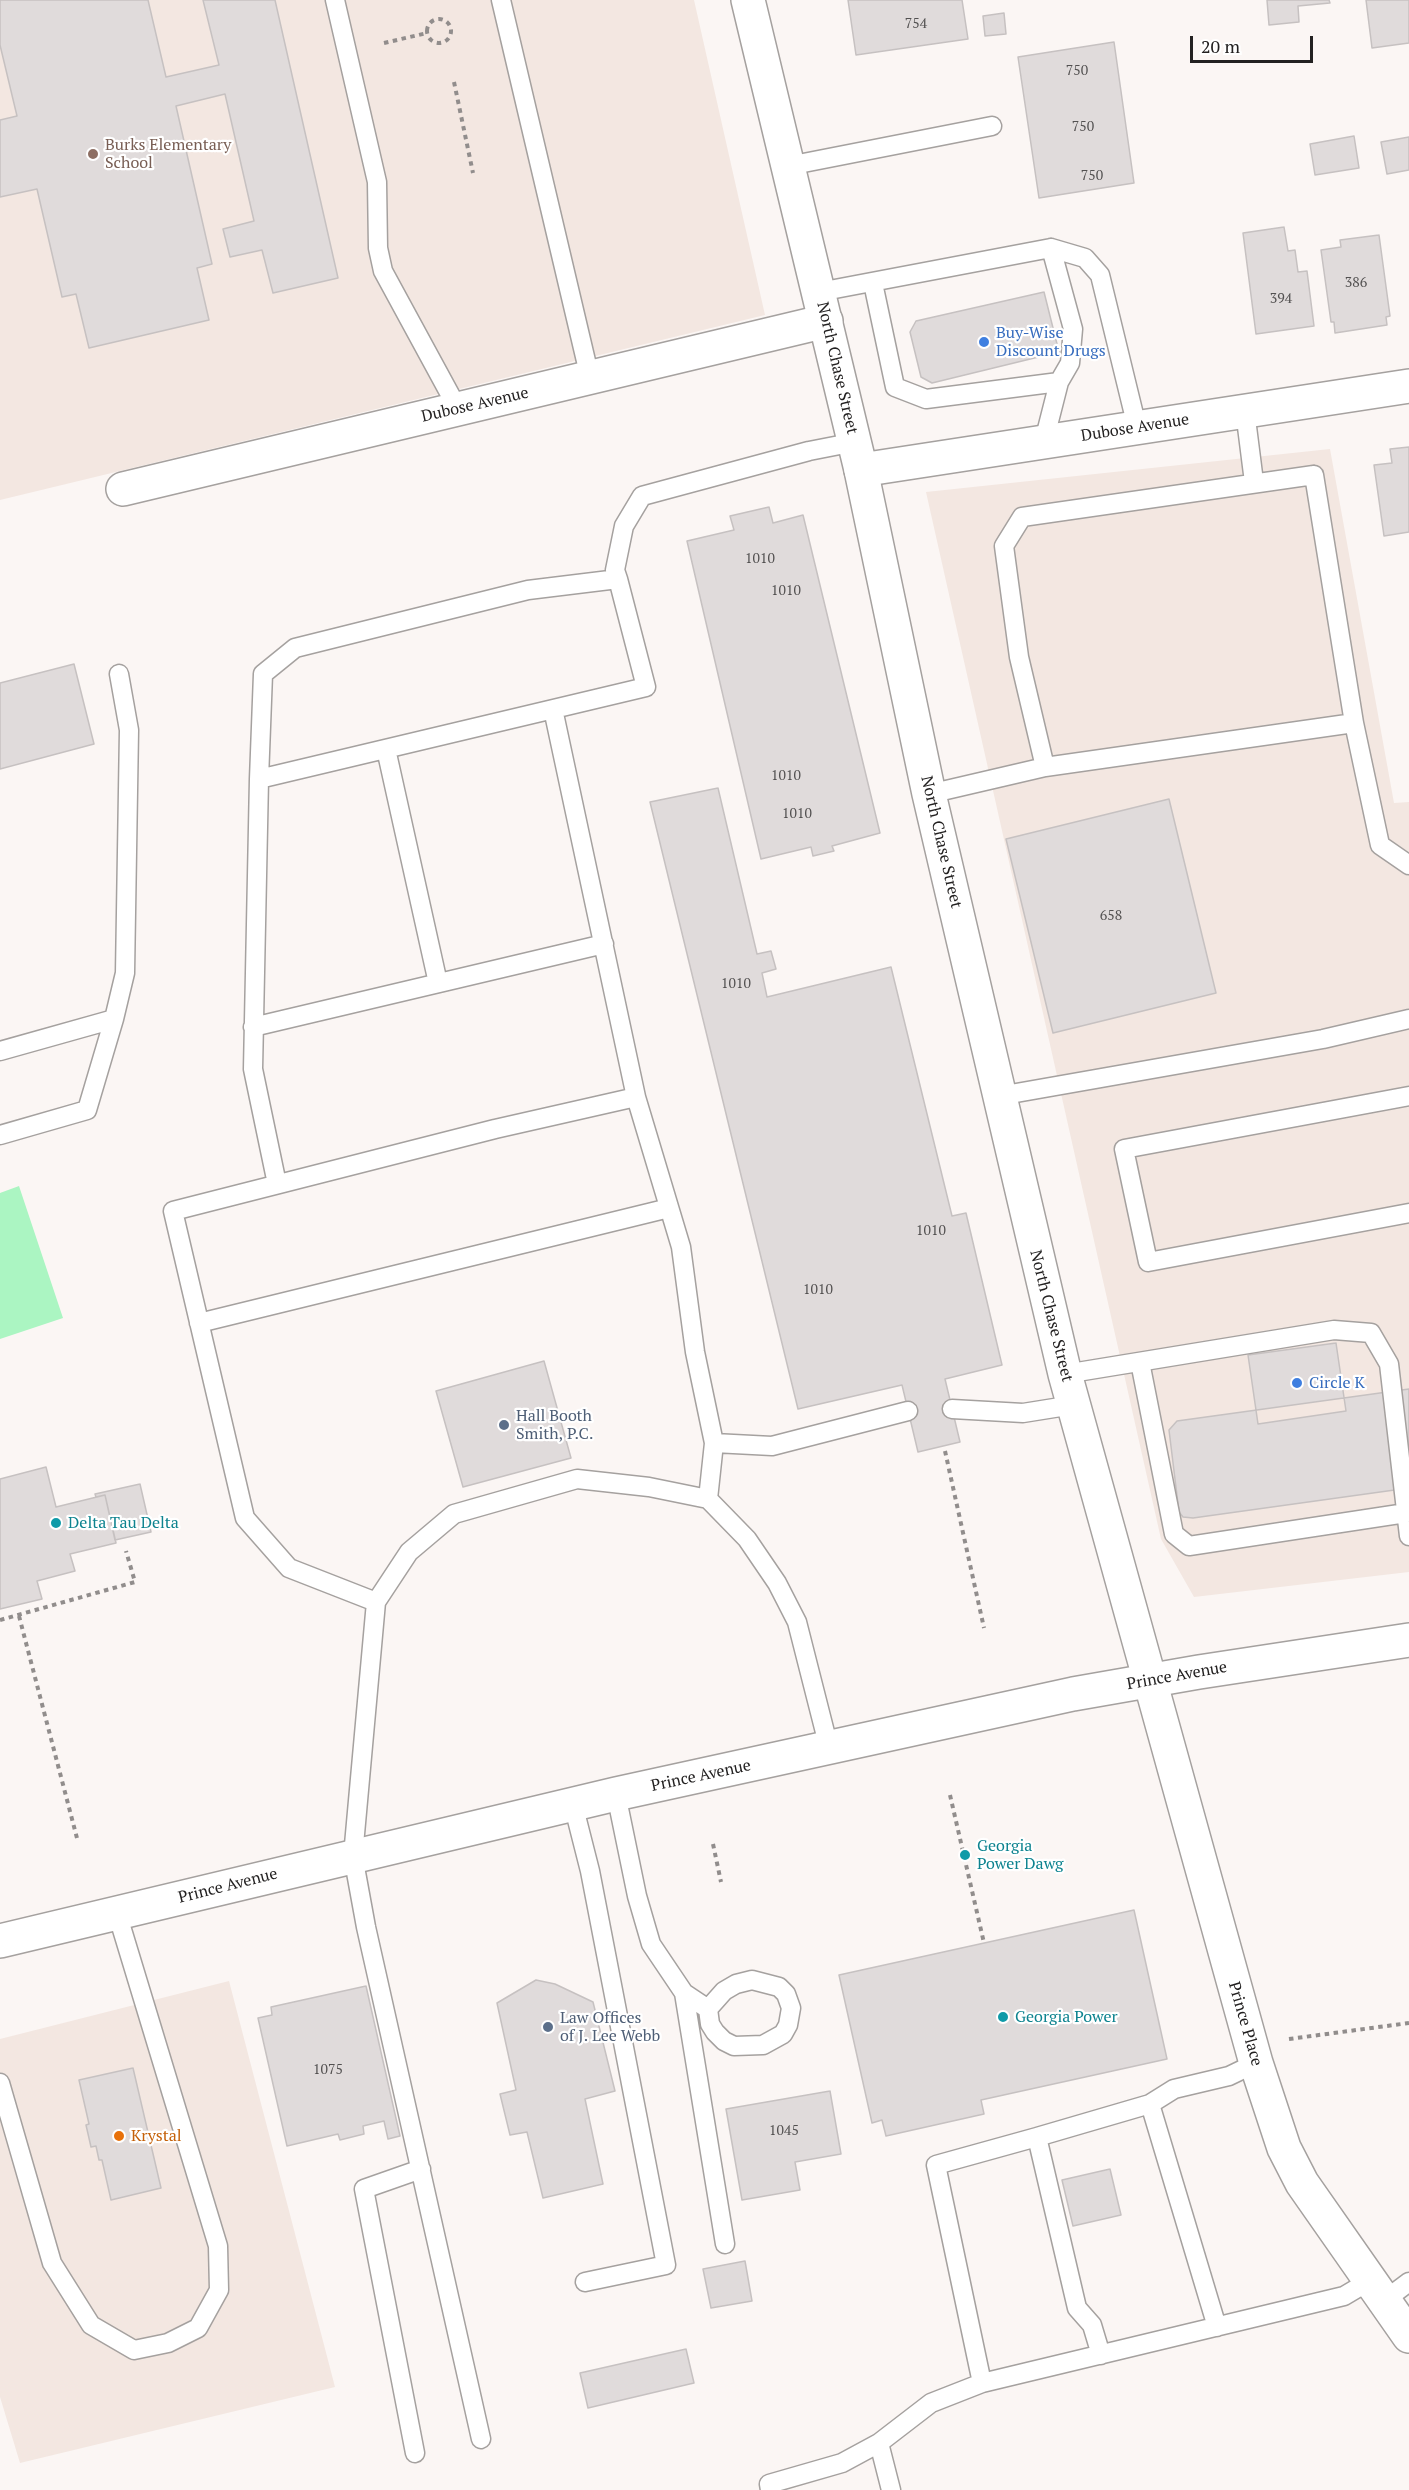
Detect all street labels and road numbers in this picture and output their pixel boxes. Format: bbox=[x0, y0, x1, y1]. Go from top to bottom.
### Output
street label: North Chase Street bbox=[812, 300, 862, 436]
street label: Dubose Avenue bbox=[420, 383, 530, 427]
street label: Dubose Avenue bbox=[1080, 410, 1190, 446]
street label: North Chase Street bbox=[916, 774, 966, 910]
street label: North Chase Street bbox=[1025, 1248, 1077, 1384]
street label: Prince Avenue bbox=[1125, 1658, 1229, 1694]
street label: Prince Avenue bbox=[649, 1756, 753, 1796]
street label: Prince Avenue bbox=[176, 1864, 280, 1908]
street label: Prince Place bbox=[1224, 1980, 1266, 2068]

